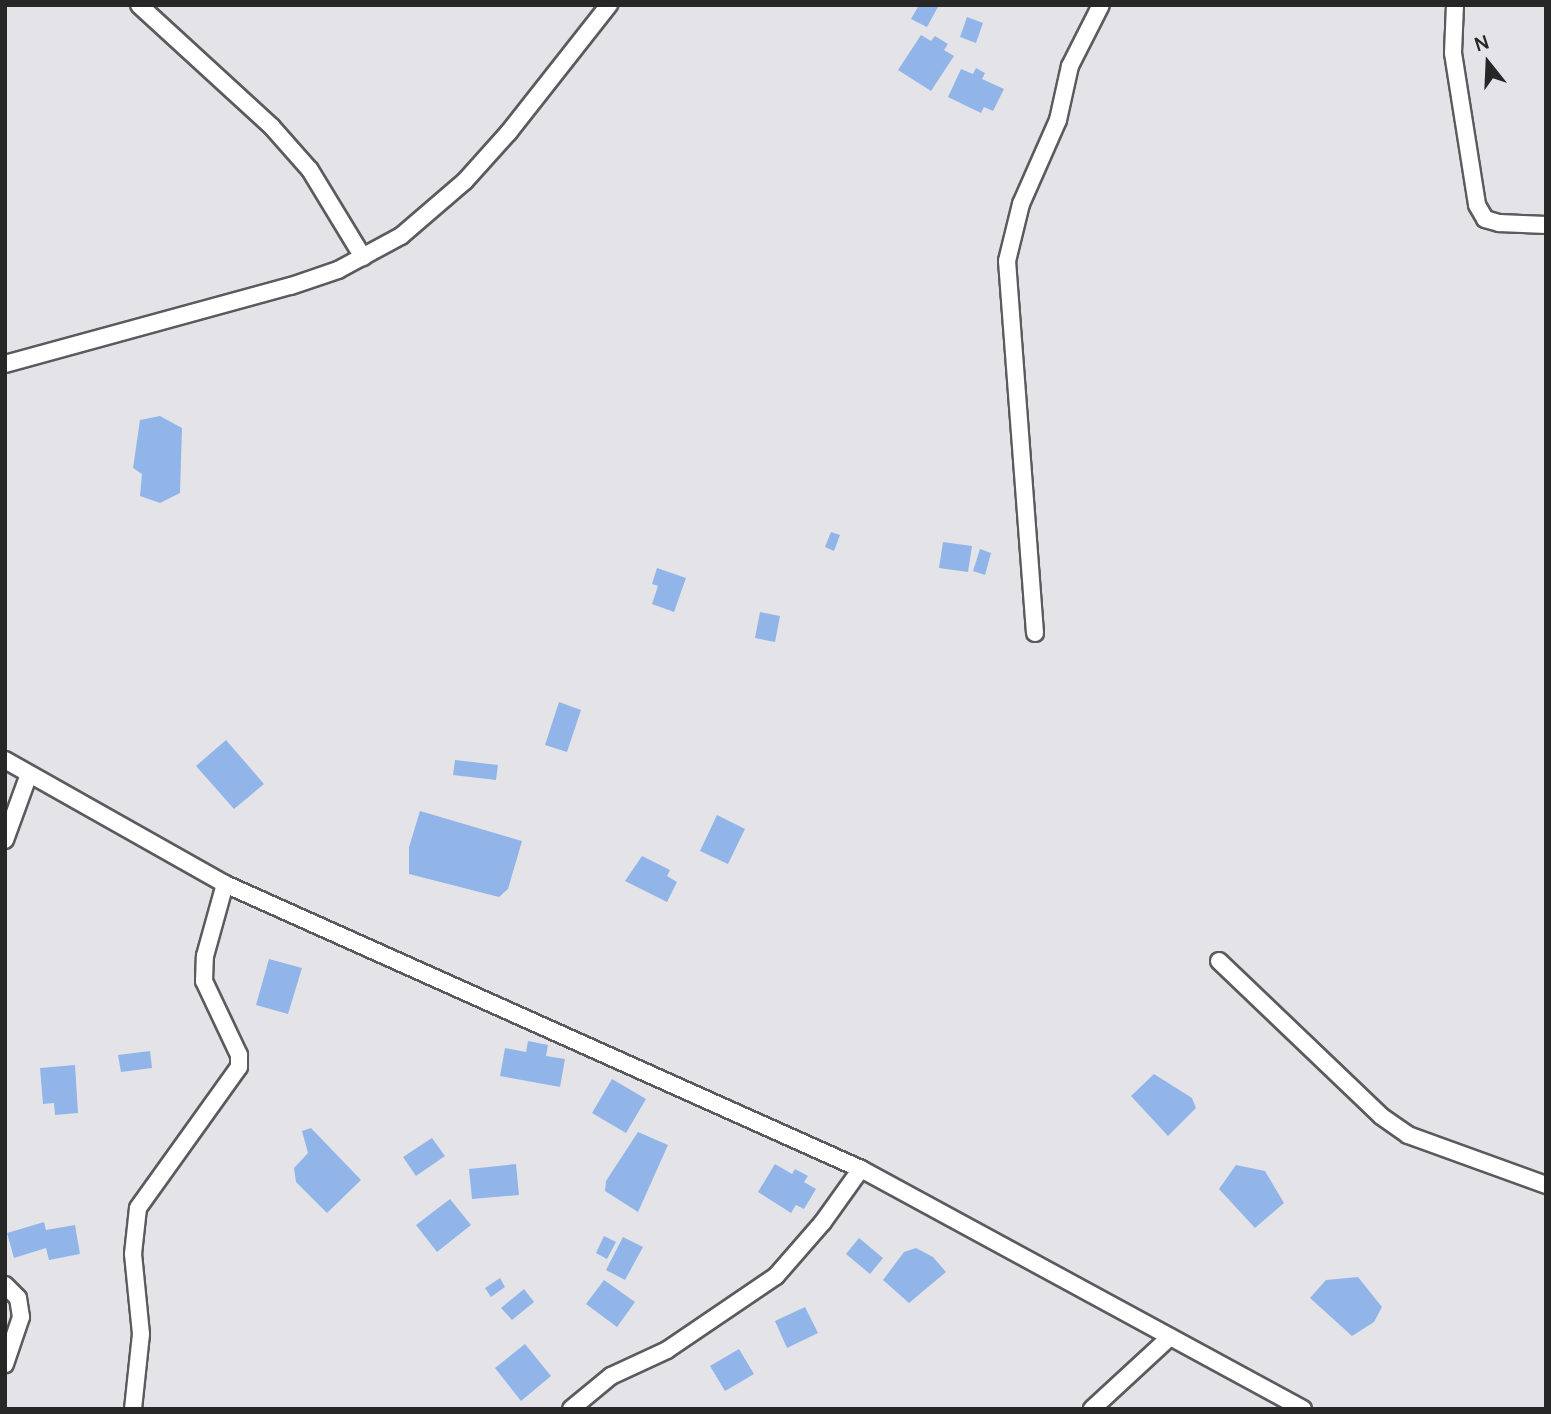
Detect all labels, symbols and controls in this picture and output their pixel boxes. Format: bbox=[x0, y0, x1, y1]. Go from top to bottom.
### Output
north arrow bbox=[1453, 28, 1523, 98]
text: N bbox=[1471, 29, 1492, 58]

